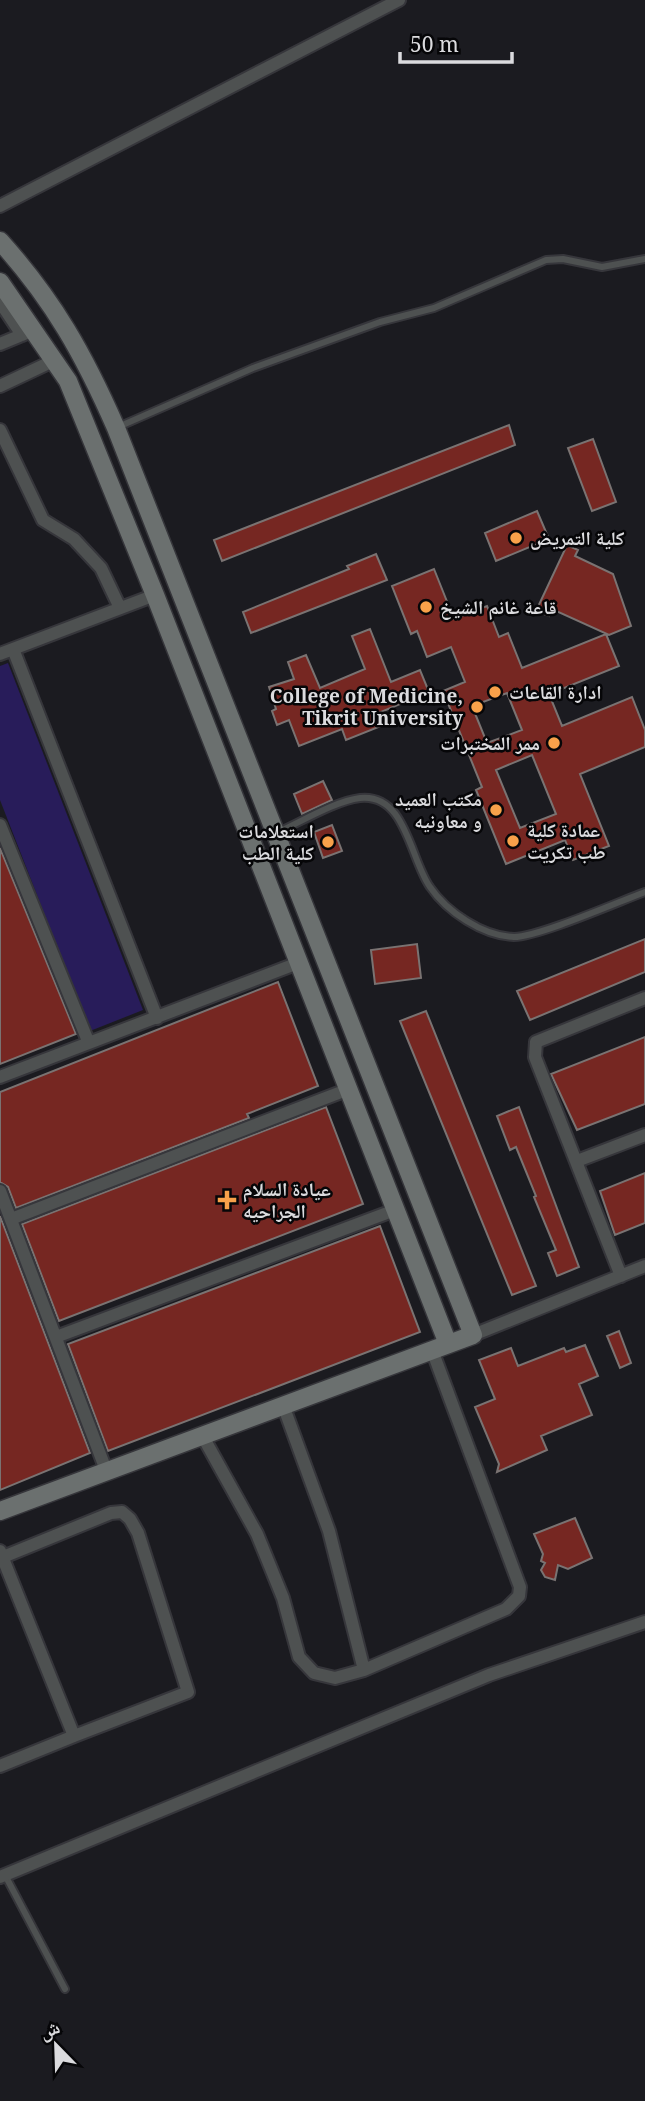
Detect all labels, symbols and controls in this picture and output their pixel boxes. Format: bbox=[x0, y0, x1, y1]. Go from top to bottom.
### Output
scale bar bbox=[400, 21, 512, 65]
text: 50 m bbox=[410, 30, 459, 58]
place label: كلية التمريض bbox=[530, 525, 625, 551]
marker: كلية التمريض bbox=[508, 530, 524, 546]
place label: قاعة غانم الشيخ bbox=[440, 594, 557, 620]
marker: قاعة غانم الشيخ bbox=[418, 599, 434, 615]
place label: ادارة القاعات bbox=[509, 679, 602, 705]
place label: College of Medicine, Tikrit University bbox=[270, 683, 463, 731]
marker: ادارة القاعات bbox=[487, 684, 503, 700]
marker: College of Medicine, Tikrit University bbox=[469, 699, 485, 715]
place label: ممر المختبرات bbox=[440, 730, 540, 756]
marker: ممر المختبرات bbox=[546, 735, 562, 751]
place label: مكتب العميد و معاونيه bbox=[395, 786, 482, 834]
marker: مكتب العميد و معاونيه bbox=[488, 802, 504, 818]
place label: عمادة كلية طب تكريت bbox=[527, 817, 606, 865]
place label: استعلامات كلية الطب bbox=[238, 818, 315, 866]
marker: عمادة كلية طب تكريت bbox=[505, 833, 521, 849]
marker: استعلامات كلية الطب bbox=[320, 834, 336, 850]
place label: عيادة السلام الجراحيه bbox=[243, 1176, 331, 1224]
marker: عيادة السلام الجراحيه bbox=[217, 1190, 237, 1210]
north arrow bbox=[21, 2010, 91, 2080]
text: ش bbox=[35, 2013, 64, 2045]

